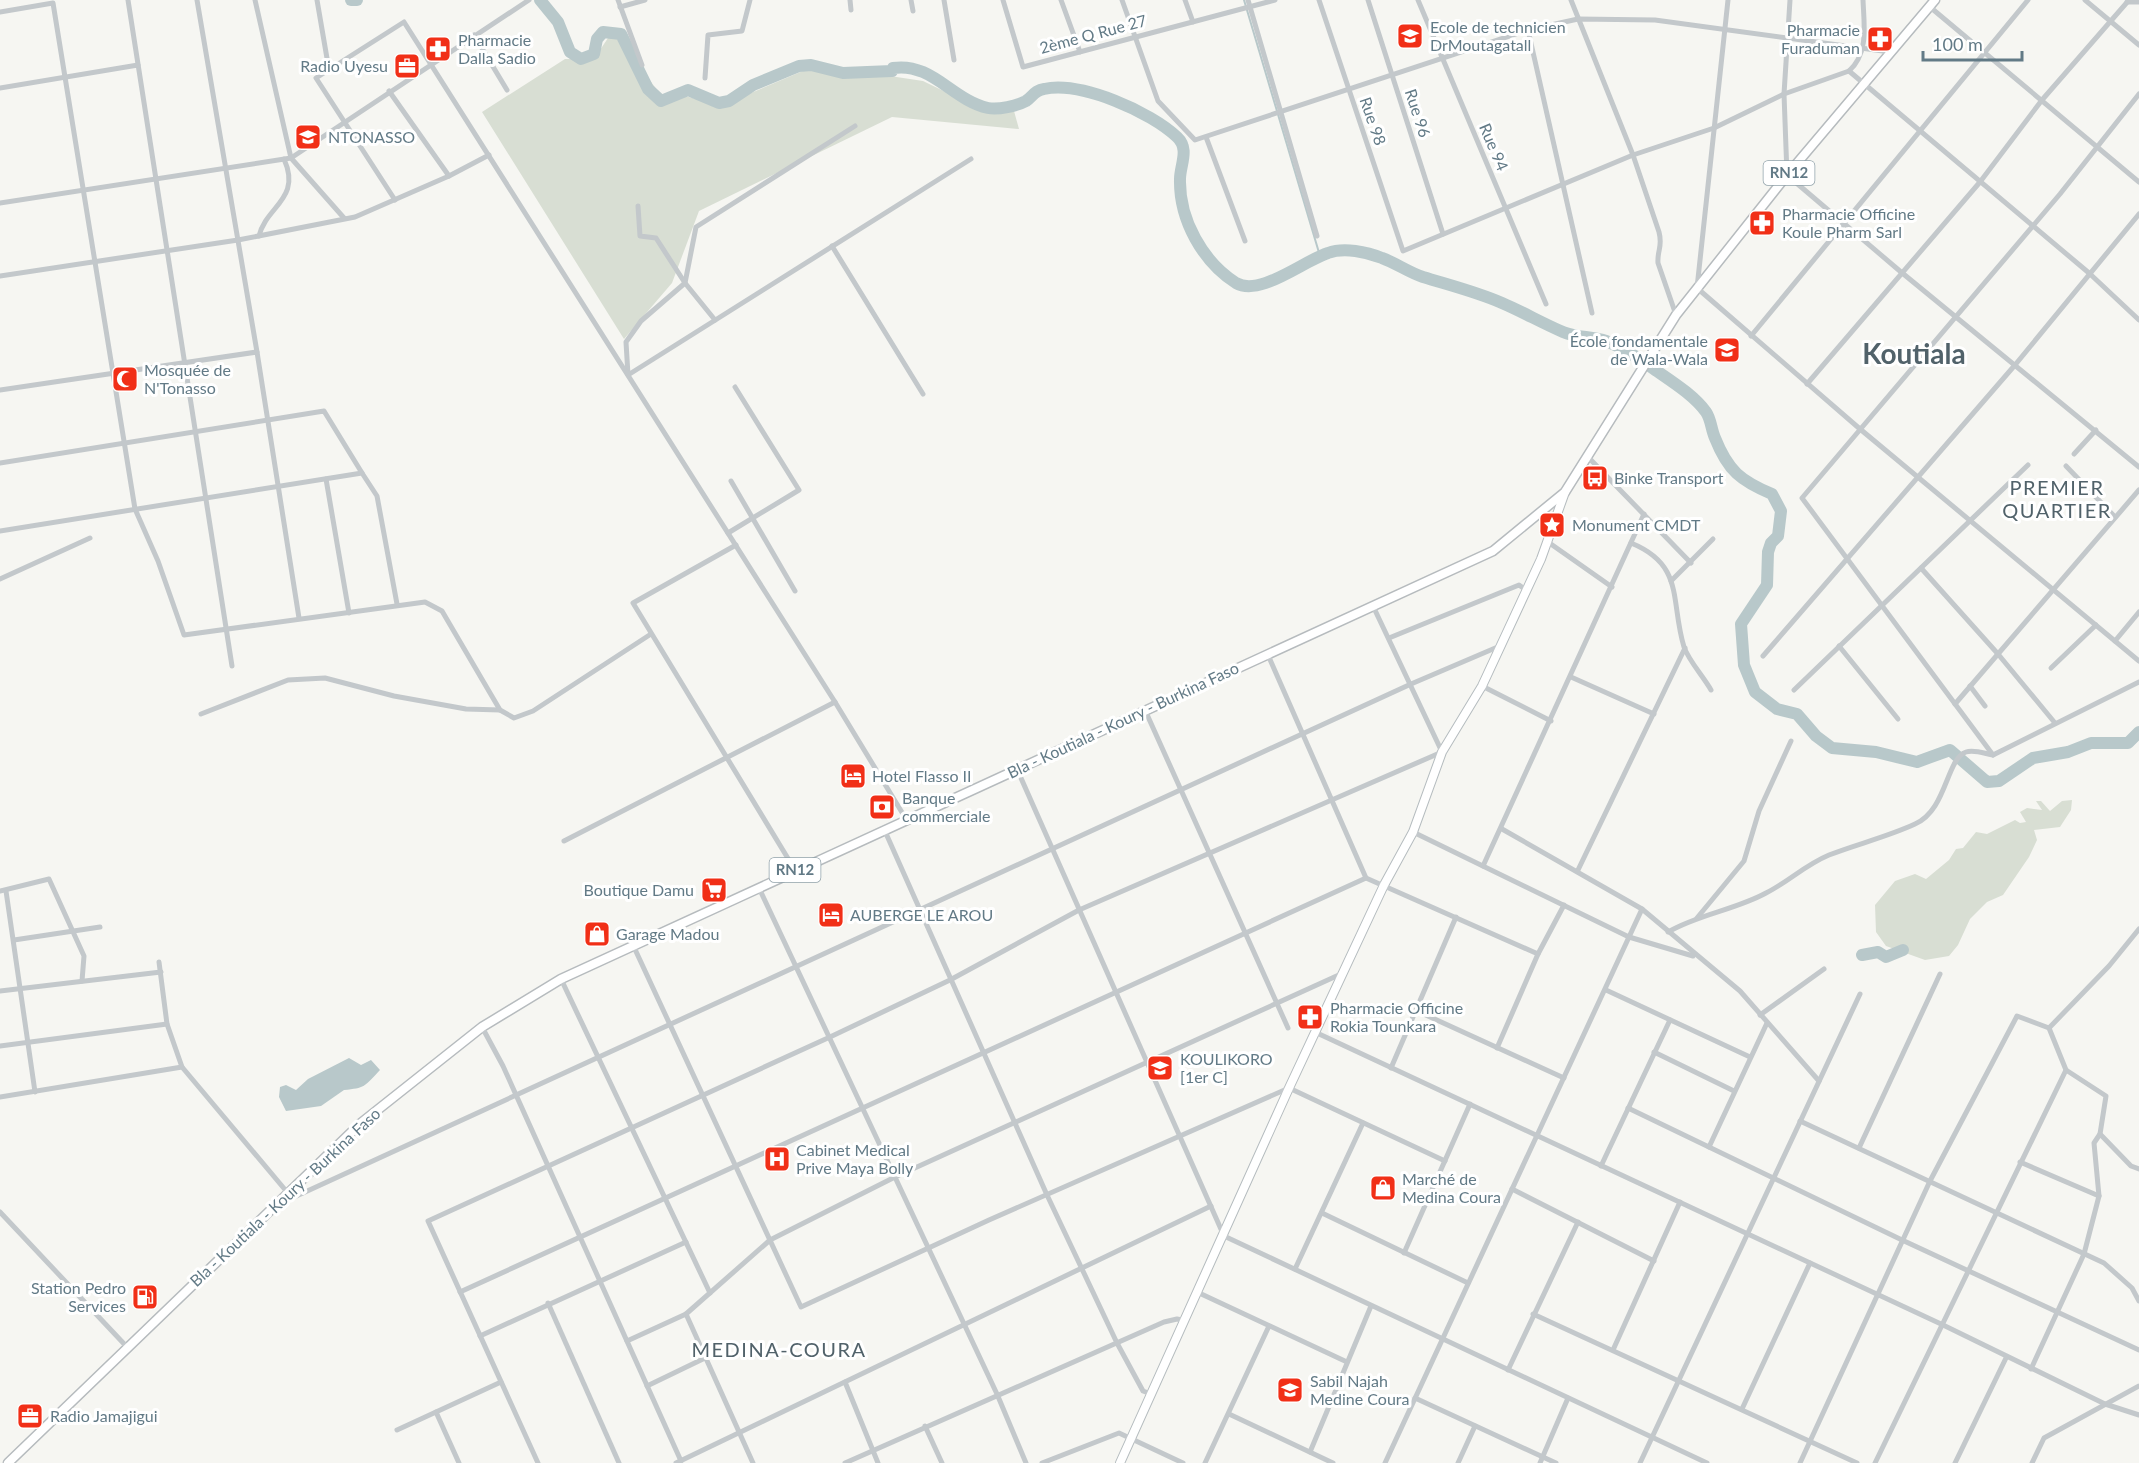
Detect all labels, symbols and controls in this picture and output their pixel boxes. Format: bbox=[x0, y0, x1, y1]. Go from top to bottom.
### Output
street label: 2ème Q Rue 27 bbox=[1037, 10, 1148, 57]
place label: Ecole de technicien DrMoutagatall bbox=[1430, 17, 1566, 54]
place label: Pharmacie Furaduman bbox=[1781, 20, 1860, 57]
school or university icon: Ecole de technicien DrMoutagatall bbox=[1395, 21, 1425, 51]
pharmacy icon: Pharmacie Furaduman bbox=[1865, 24, 1895, 54]
scale bar bbox=[1923, 24, 2022, 62]
place label: Pharmacie Dalla Sadio bbox=[458, 30, 536, 67]
text: 100 m bbox=[1932, 33, 1983, 55]
pharmacy icon: Pharmacie Dalla Sadio bbox=[423, 34, 453, 64]
office icon: Radio Uyesu bbox=[392, 51, 422, 81]
place label: Radio Uyesu bbox=[300, 56, 388, 75]
street label: Rue 96 bbox=[1402, 86, 1435, 139]
street label: Rue 98 bbox=[1356, 94, 1391, 147]
street label: Rue 94 bbox=[1476, 120, 1513, 173]
school or university icon: NTONASSO bbox=[293, 122, 323, 152]
place label: NTONASSO bbox=[328, 127, 415, 146]
road number: RN12 bbox=[1764, 161, 1814, 185]
place label: Pharmacie Officine Koule Pharm Sarl bbox=[1782, 204, 1915, 241]
pharmacy icon: Pharmacie Officine Koule Pharm Sarl bbox=[1747, 208, 1777, 238]
place label: École fondamentale de Wala-Wala bbox=[1570, 331, 1708, 368]
school or university icon: École fondamentale de Wala-Wala bbox=[1712, 335, 1742, 365]
district label: Koutiala bbox=[1862, 336, 1966, 370]
place label: Mosquée de N'Tonasso bbox=[144, 360, 231, 397]
mosque icon: Mosquée de N'Tonasso bbox=[110, 364, 140, 394]
bus stop icon: Binke Transport bbox=[1580, 463, 1610, 493]
place label: Binke Transport bbox=[1614, 468, 1724, 487]
district label: PREMIER QUARTIER bbox=[2002, 475, 2112, 522]
place icon: Monument CMDT bbox=[1537, 510, 1567, 540]
place label: Monument CMDT bbox=[1572, 515, 1701, 534]
street label: Bla - Koutiala - Koury - Burkina Faso bbox=[1004, 657, 1242, 782]
hotel icon: Hotel Flasso II bbox=[838, 761, 868, 791]
place label: Hotel Flasso II bbox=[872, 766, 972, 785]
place label: Banque commerciale bbox=[902, 788, 991, 825]
bank icon: Banque commerciale bbox=[867, 792, 897, 822]
road number: RN12 bbox=[770, 858, 820, 882]
supermarket icon: Boutique Damu bbox=[699, 875, 729, 905]
place label: Boutique Damu bbox=[584, 880, 694, 899]
hotel icon: AUBERGE LE AROU bbox=[816, 900, 846, 930]
place label: AUBERGE LE AROU bbox=[850, 905, 993, 924]
shop icon: Garage Madou bbox=[582, 919, 612, 949]
place label: Garage Madou bbox=[616, 924, 720, 943]
place label: Pharmacie Officine Rokia Tounkara bbox=[1330, 998, 1463, 1035]
pharmacy icon: Pharmacie Officine Rokia Tounkara bbox=[1295, 1002, 1325, 1032]
place label: KOULIKORO [1er C] bbox=[1180, 1049, 1273, 1086]
school or university icon: KOULIKORO [1er C] bbox=[1145, 1053, 1175, 1083]
street label: Bla - Koutiala - Koury - Burkina Faso bbox=[186, 1103, 384, 1290]
place label: Cabinet Medical Prive Maya Bolly bbox=[796, 1140, 914, 1177]
hospital icon: Cabinet Medical Prive Maya Bolly bbox=[762, 1144, 792, 1174]
place label: Marché de Medina Coura bbox=[1402, 1169, 1501, 1206]
shop icon: Marché de Medina Coura bbox=[1368, 1173, 1398, 1203]
place label: Station Pedro Services bbox=[31, 1278, 126, 1315]
fuel station icon: Station Pedro Services bbox=[130, 1282, 160, 1312]
district label: MEDINA-COURA bbox=[691, 1337, 867, 1361]
place label: Sabil Najah Medine Coura bbox=[1310, 1371, 1410, 1408]
school or university icon: Sabil Najah Medine Coura bbox=[1275, 1375, 1305, 1405]
office icon: Radio Jamajigui bbox=[15, 1401, 45, 1431]
place label: Radio Jamajigui bbox=[50, 1406, 158, 1425]

